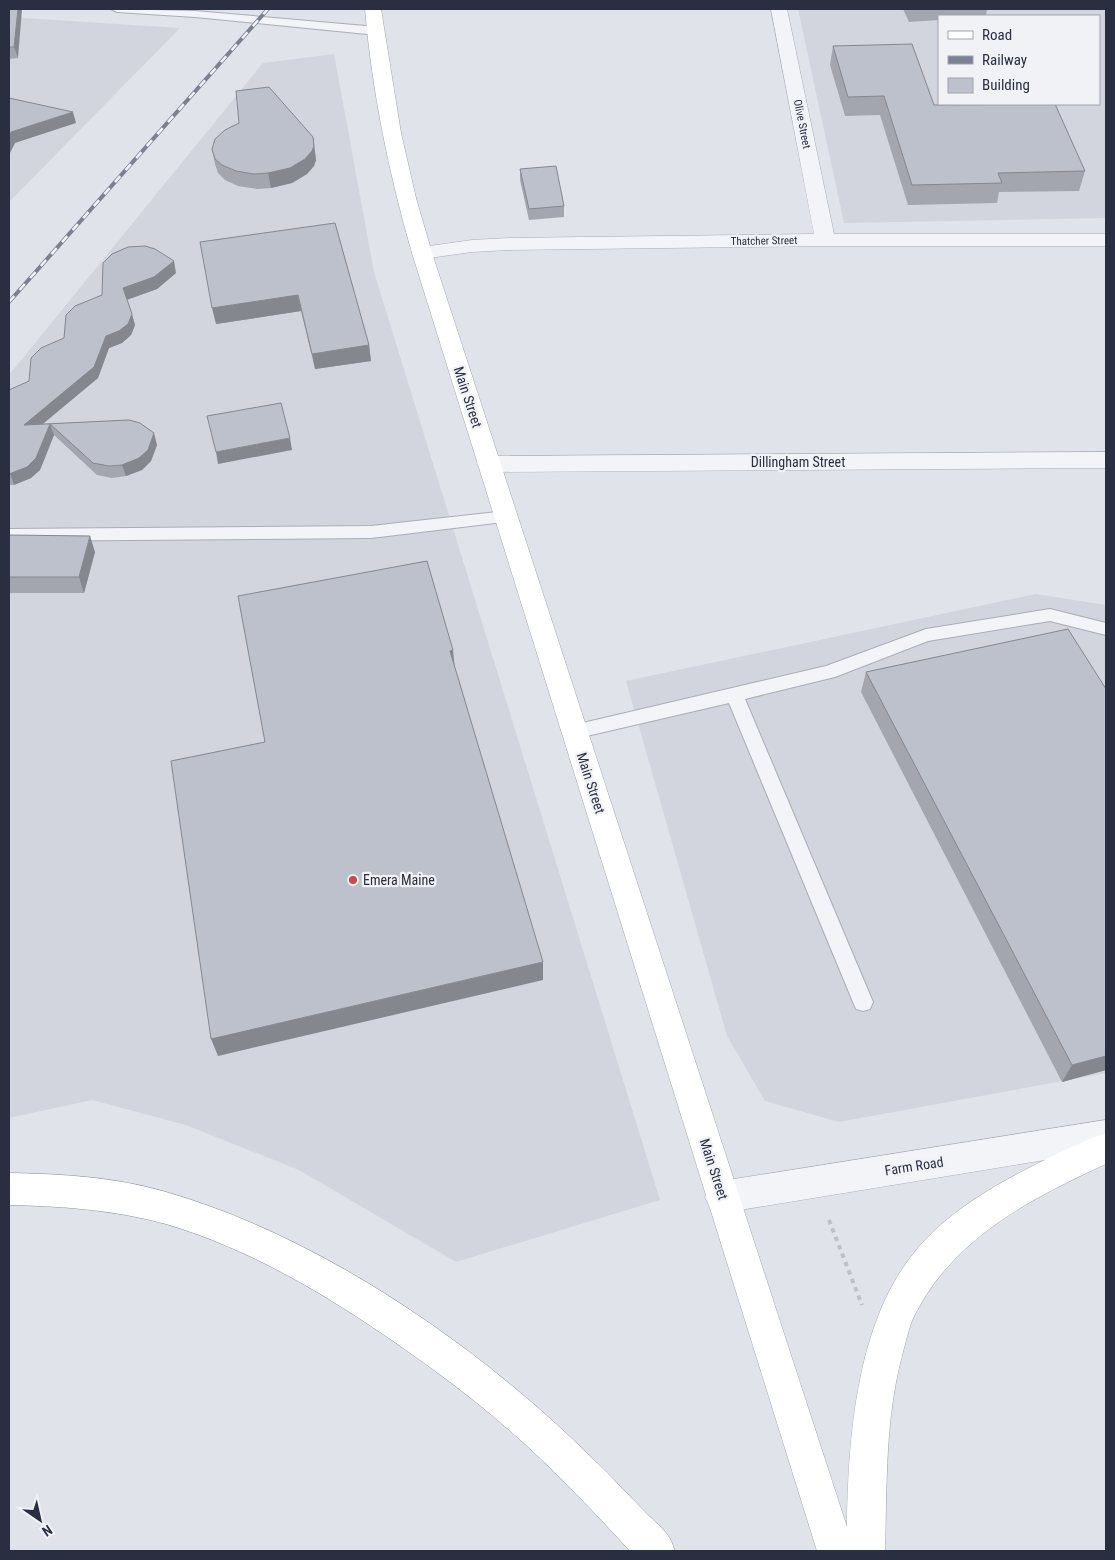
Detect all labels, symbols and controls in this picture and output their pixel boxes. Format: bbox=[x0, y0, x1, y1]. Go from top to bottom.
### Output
legend bbox=[938, 15, 1100, 105]
text: Road bbox=[982, 26, 1012, 44]
text: Railway bbox=[982, 51, 1027, 69]
text: Building bbox=[982, 76, 1030, 94]
street label: Olive Street bbox=[791, 98, 813, 150]
street label: Thatcher Street bbox=[731, 234, 797, 248]
street label: Main Street bbox=[451, 364, 485, 430]
street label: Dillingham Street bbox=[751, 454, 845, 470]
street label: Main Street bbox=[574, 750, 608, 816]
place label: Emera Maine bbox=[363, 872, 435, 888]
marker: Emera Maine bbox=[347, 874, 359, 886]
street label: Main Street bbox=[697, 1136, 731, 1202]
street label: Farm Road bbox=[883, 1153, 945, 1179]
north arrow bbox=[15, 1495, 65, 1545]
text: N bbox=[39, 1522, 55, 1540]

